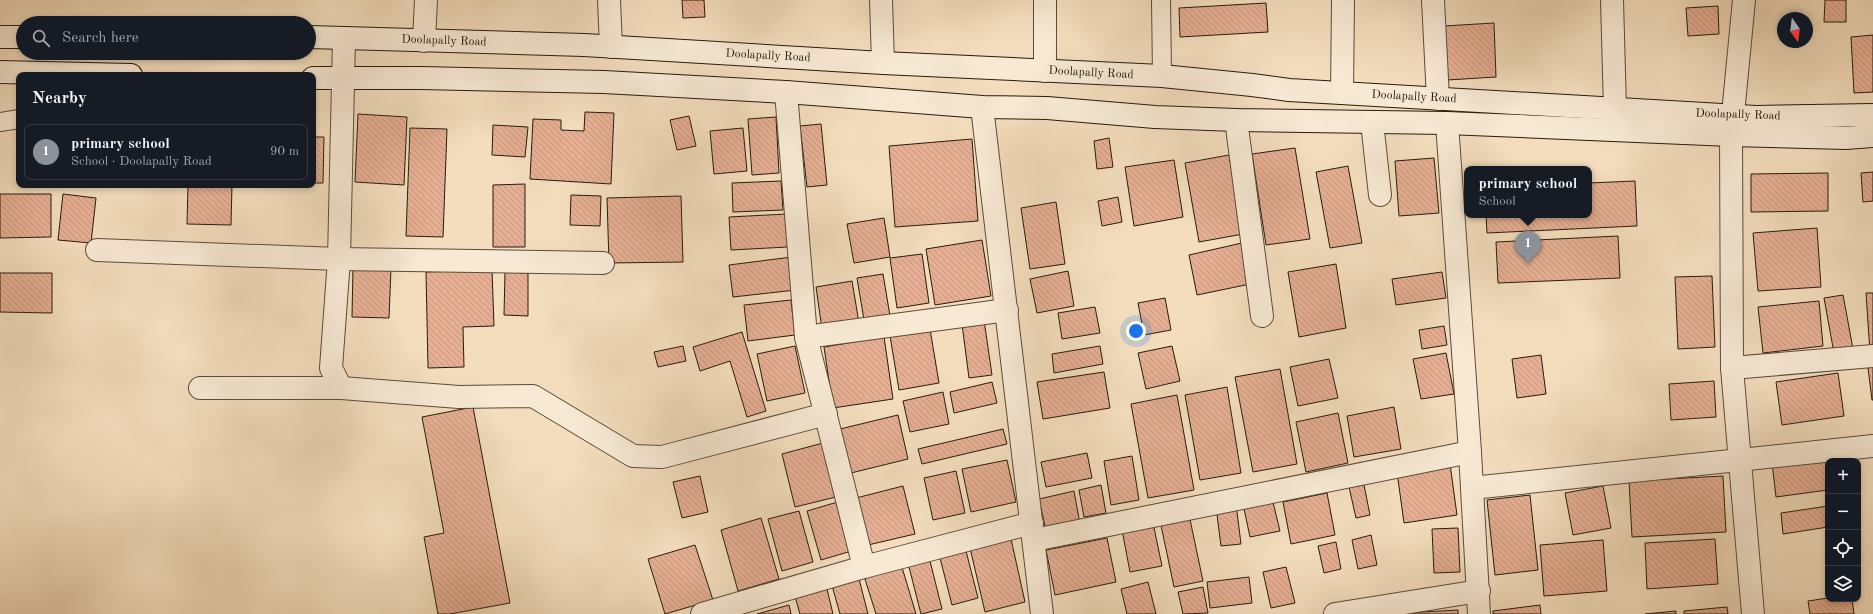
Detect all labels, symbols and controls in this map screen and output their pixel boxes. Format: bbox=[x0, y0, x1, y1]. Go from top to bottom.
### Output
north arrow bbox=[1777, 12, 1813, 48]
search box bbox=[16, 16, 316, 60]
icon: search bbox=[30, 27, 52, 49]
text: Search here bbox=[62, 31, 139, 46]
street label: Doolapally Road bbox=[401, 34, 487, 48]
street label: Doolapally Road bbox=[725, 48, 811, 64]
street label: Doolapally Road bbox=[1048, 65, 1134, 81]
street label: Doolapally Road bbox=[1371, 89, 1457, 105]
text: Nearby bbox=[32, 90, 87, 107]
street label: Doolapally Road bbox=[1695, 108, 1781, 122]
text: primary school bbox=[71, 137, 170, 152]
text: 1 bbox=[42, 145, 50, 158]
text: 90 m bbox=[270, 145, 299, 158]
text: School · Doolapally Road bbox=[71, 155, 212, 168]
popup bbox=[1464, 166, 1592, 218]
text: primary school bbox=[1479, 177, 1577, 192]
text: School bbox=[1479, 195, 1516, 208]
pin: 1 bbox=[1515, 231, 1541, 264]
your location bbox=[1126, 321, 1146, 341]
map controls bbox=[1825, 458, 1861, 602]
button: + bbox=[1825, 458, 1861, 494]
button: − bbox=[1825, 494, 1861, 530]
button: locate bbox=[1825, 530, 1861, 566]
button: layers bbox=[1825, 566, 1861, 602]

